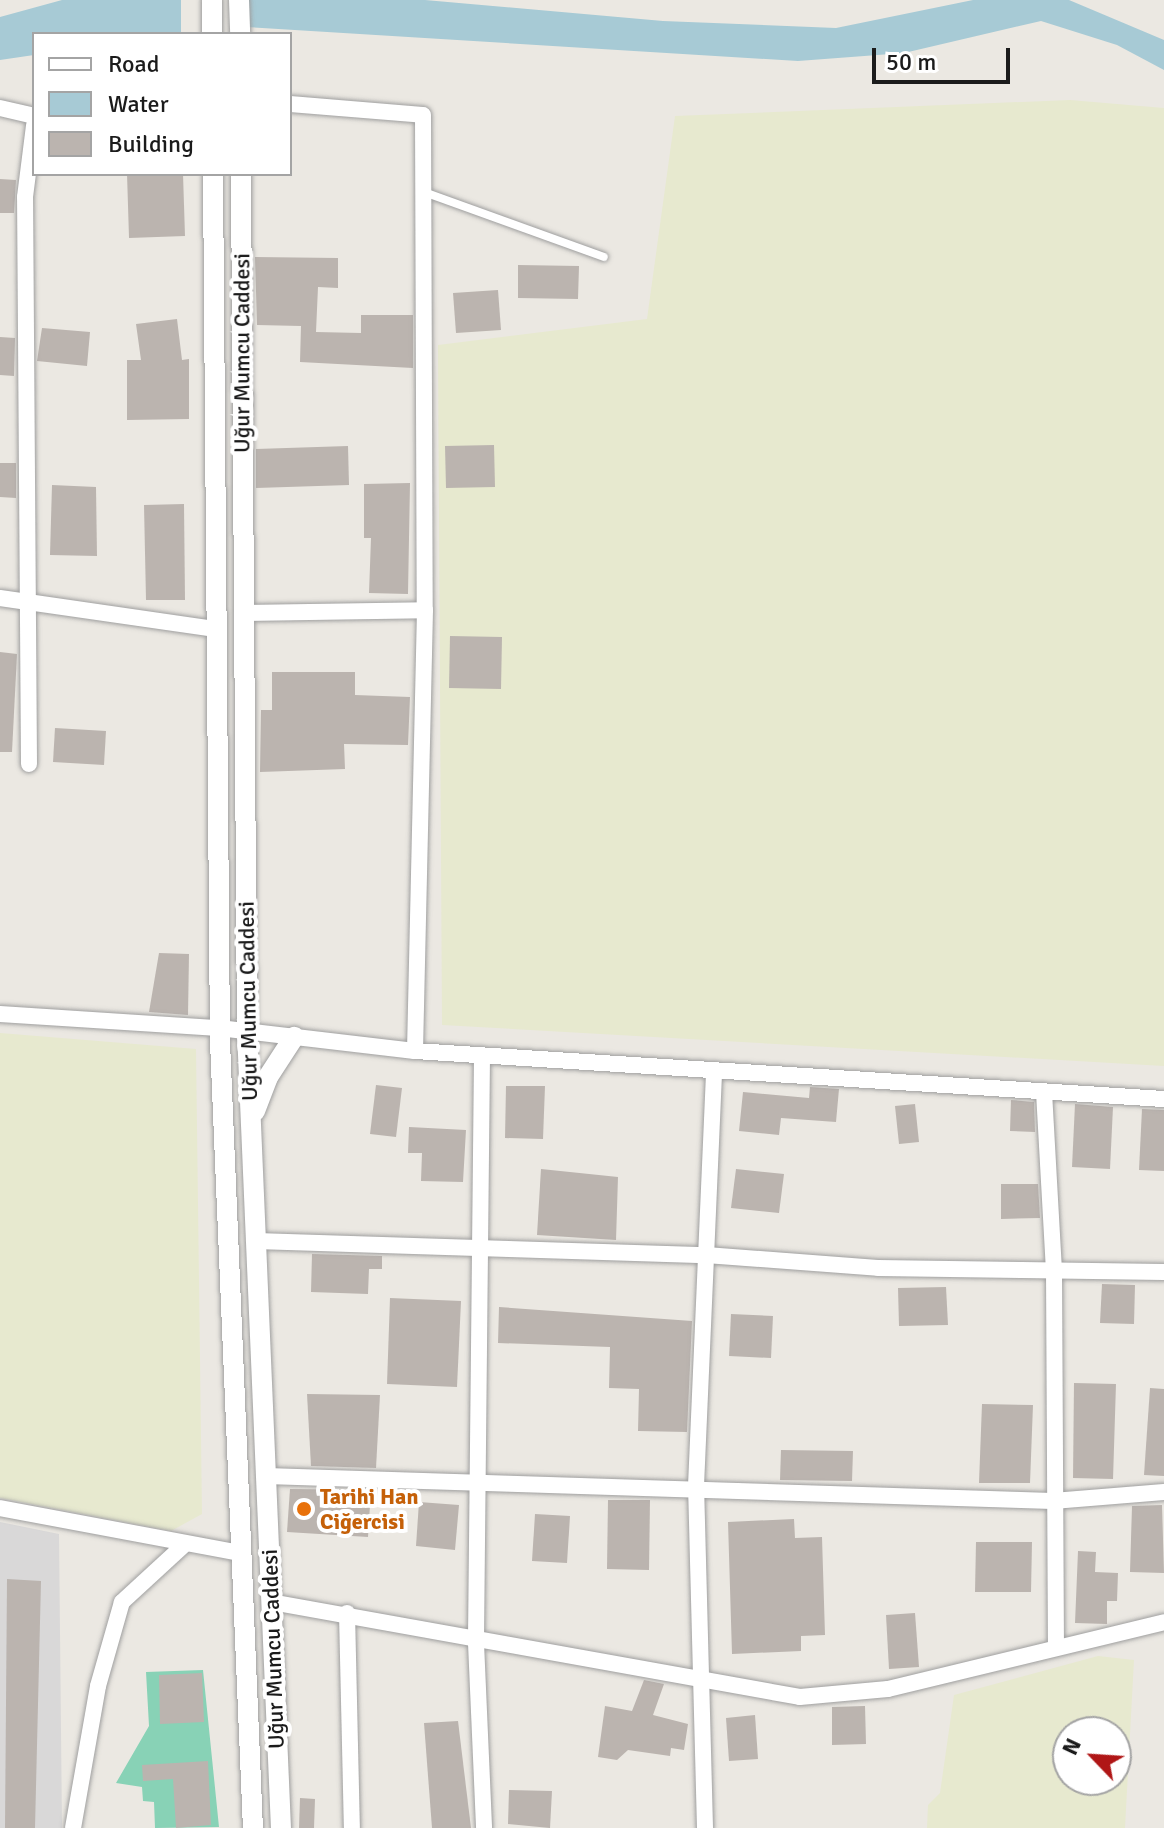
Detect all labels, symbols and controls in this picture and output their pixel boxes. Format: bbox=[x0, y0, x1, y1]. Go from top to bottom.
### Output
legend bbox=[32, 32, 292, 176]
scale bar bbox=[876, 32, 1014, 82]
text: 50 m bbox=[886, 47, 936, 77]
text: Road bbox=[108, 49, 159, 79]
text: Water bbox=[108, 89, 168, 119]
text: Building bbox=[108, 129, 194, 159]
street label: Uğur Mumcu Caddesi bbox=[229, 253, 255, 453]
street label: Uğur Mumcu Caddesi bbox=[233, 901, 263, 1101]
place label: Tarihi Han Ciğercisi bbox=[320, 1483, 418, 1534]
marker: Tarihi Han Ciğercisi bbox=[295, 1500, 313, 1518]
street label: Uğur Mumcu Caddesi bbox=[256, 1549, 290, 1749]
north arrow bbox=[1052, 1716, 1132, 1796]
text: N bbox=[1056, 1734, 1087, 1759]

